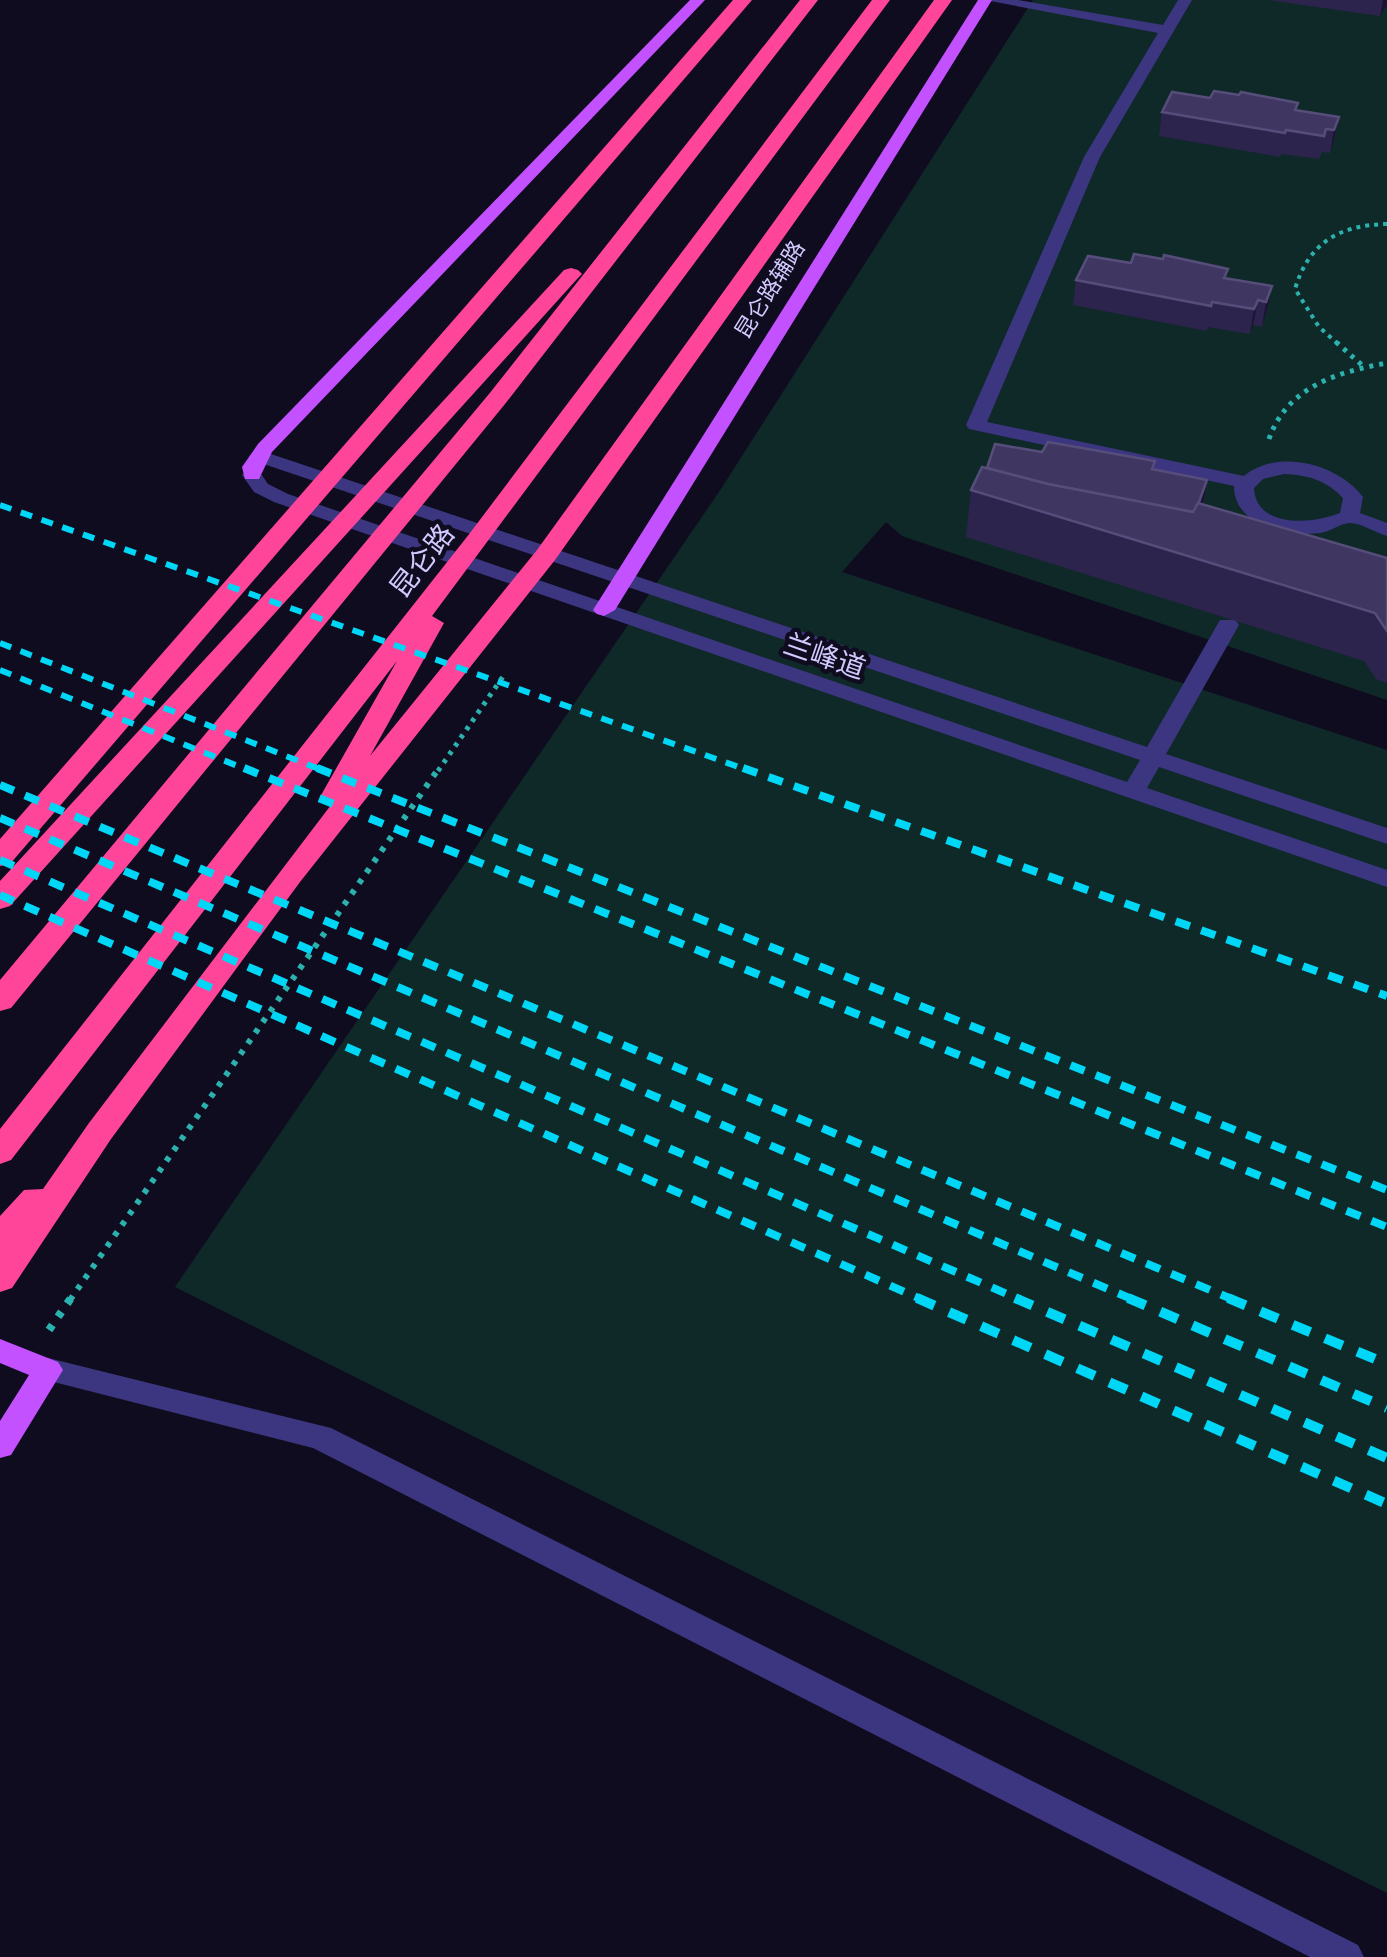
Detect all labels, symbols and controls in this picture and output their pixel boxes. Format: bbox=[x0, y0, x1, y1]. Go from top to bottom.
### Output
street label: 昆仑路辅路 bbox=[728, 235, 810, 343]
street label: 昆仑路 bbox=[382, 516, 460, 604]
street label: 兰峰道 bbox=[780, 625, 870, 685]

